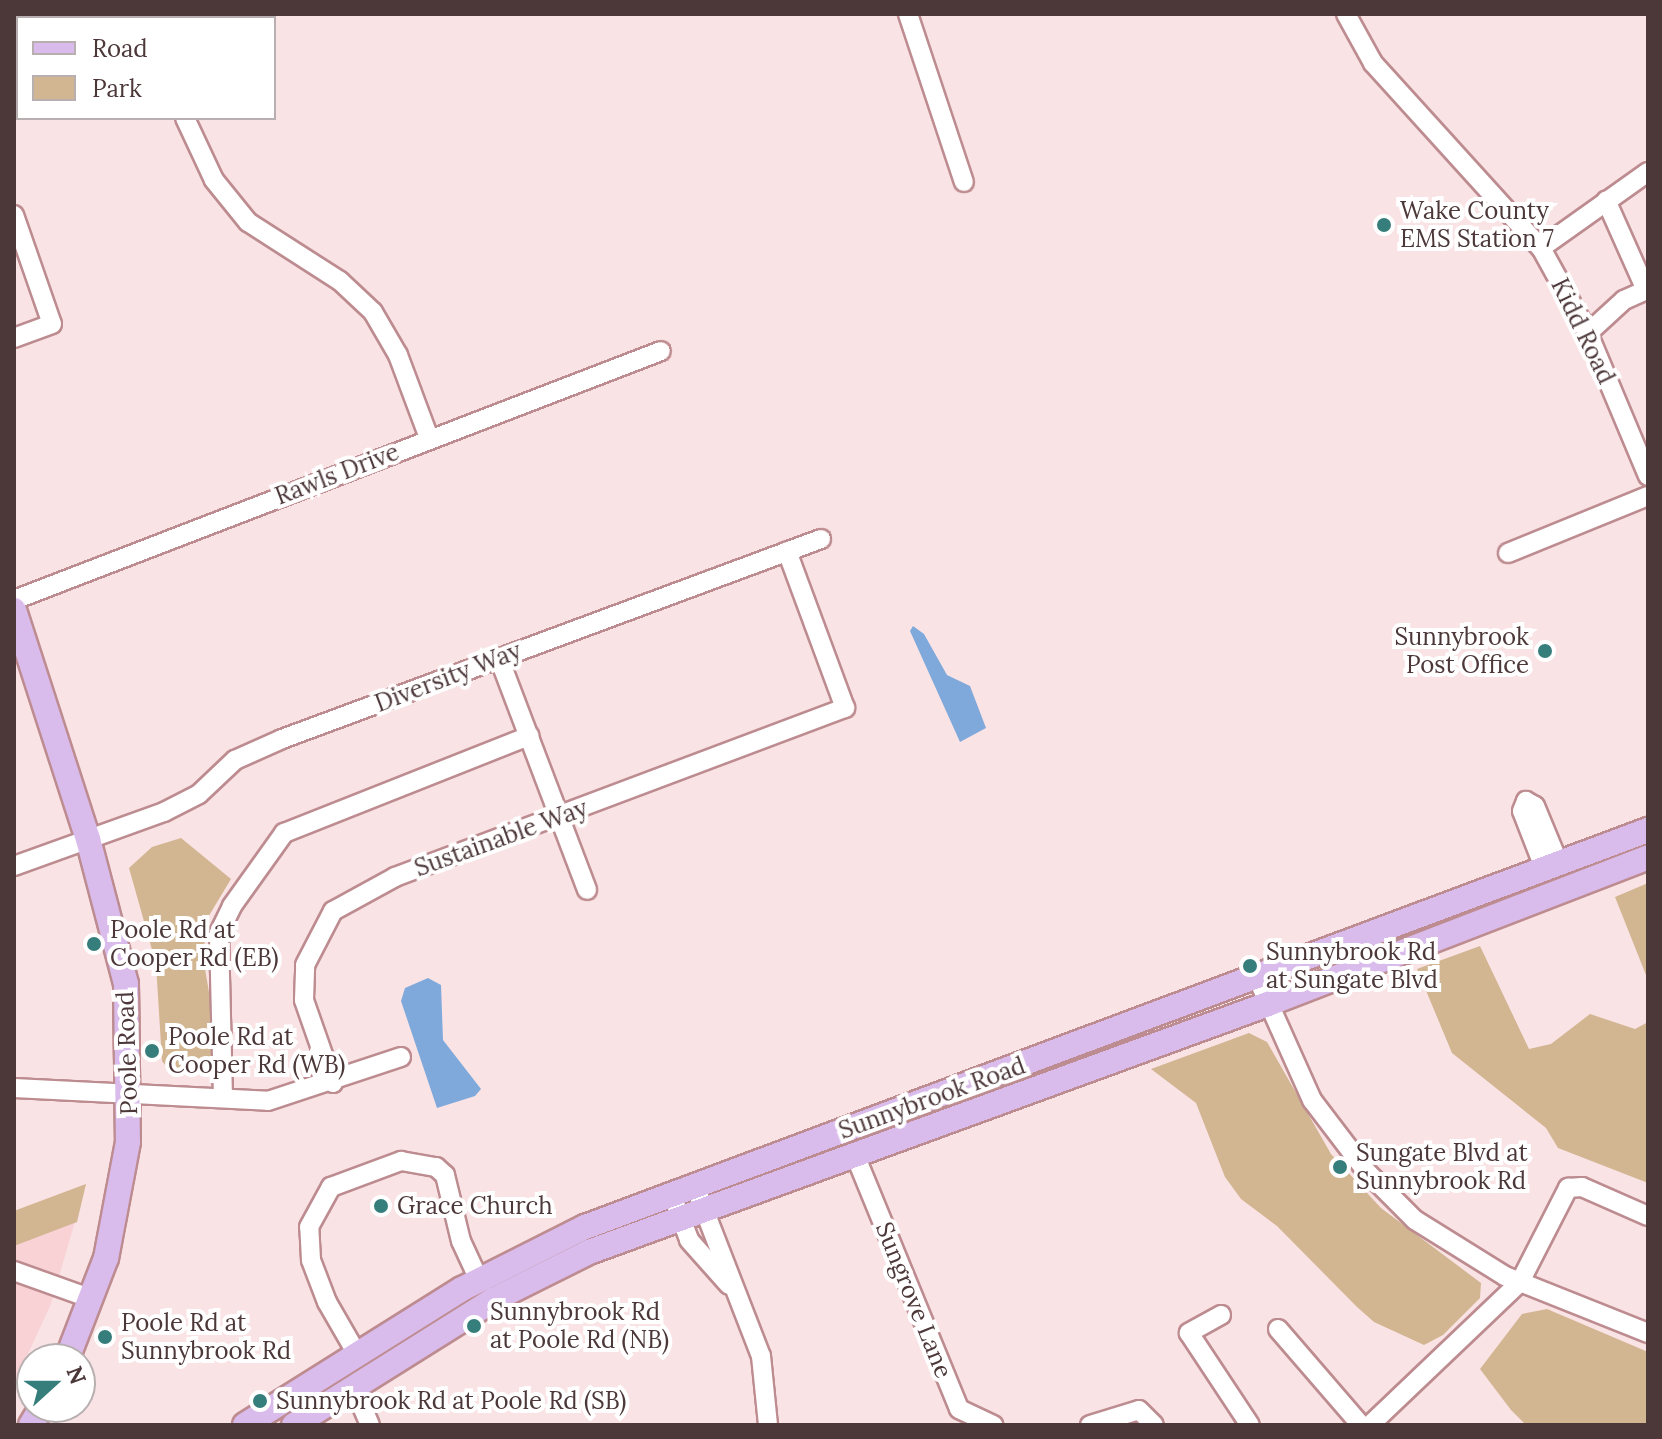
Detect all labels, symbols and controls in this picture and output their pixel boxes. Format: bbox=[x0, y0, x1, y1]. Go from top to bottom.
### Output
legend bbox=[16, 16, 276, 120]
text: Road bbox=[92, 33, 148, 64]
text: Park bbox=[92, 73, 142, 104]
place label: Wake County EMS Station 7 bbox=[1400, 197, 1554, 253]
marker: Wake County EMS Station 7 bbox=[1375, 216, 1393, 234]
street label: Kidd Road bbox=[1545, 274, 1621, 388]
street label: Rawls Drive bbox=[271, 437, 403, 511]
place label: Sunnybrook Post Office bbox=[1395, 623, 1529, 679]
street label: Diversity Way bbox=[371, 636, 525, 718]
marker: Sunnybrook Post Office bbox=[1536, 642, 1554, 660]
street label: Sustainable Way bbox=[411, 793, 591, 883]
place label: Poole Rd at Cooper Rd (EB) bbox=[110, 916, 278, 972]
marker: Poole Rd at Cooper Rd (EB) bbox=[85, 935, 103, 953]
place label: Sunnybrook Rd at Sungate Blvd bbox=[1266, 938, 1438, 994]
marker: Sunnybrook Rd at Sungate Blvd bbox=[1241, 957, 1259, 975]
street label: Poole Road bbox=[110, 991, 144, 1115]
place label: Poole Rd at Cooper Rd (WB) bbox=[168, 1023, 345, 1079]
marker: Poole Rd at Cooper Rd (WB) bbox=[143, 1042, 161, 1060]
street label: Sunnybrook Road bbox=[835, 1051, 1029, 1145]
place label: Sungate Blvd at Sunnybrook Rd bbox=[1356, 1139, 1528, 1195]
marker: Sungate Blvd at Sunnybrook Rd bbox=[1331, 1158, 1349, 1176]
place label: Grace Church bbox=[397, 1192, 553, 1220]
marker: Grace Church bbox=[372, 1197, 390, 1215]
street label: Sungrove Lane bbox=[870, 1218, 958, 1382]
place label: Sunnybrook Rd at Poole Rd (NB) bbox=[490, 1298, 669, 1354]
place label: Poole Rd at Sunnybrook Rd bbox=[121, 1309, 291, 1365]
marker: Sunnybrook Rd at Poole Rd (NB) bbox=[465, 1317, 483, 1335]
marker: Poole Rd at Sunnybrook Rd bbox=[96, 1328, 114, 1346]
north arrow bbox=[16, 1343, 96, 1423]
text: N bbox=[60, 1362, 93, 1388]
place label: Sunnybrook Rd at Poole Rd (SB) bbox=[276, 1387, 626, 1415]
marker: Sunnybrook Rd at Poole Rd (SB) bbox=[251, 1392, 269, 1410]

